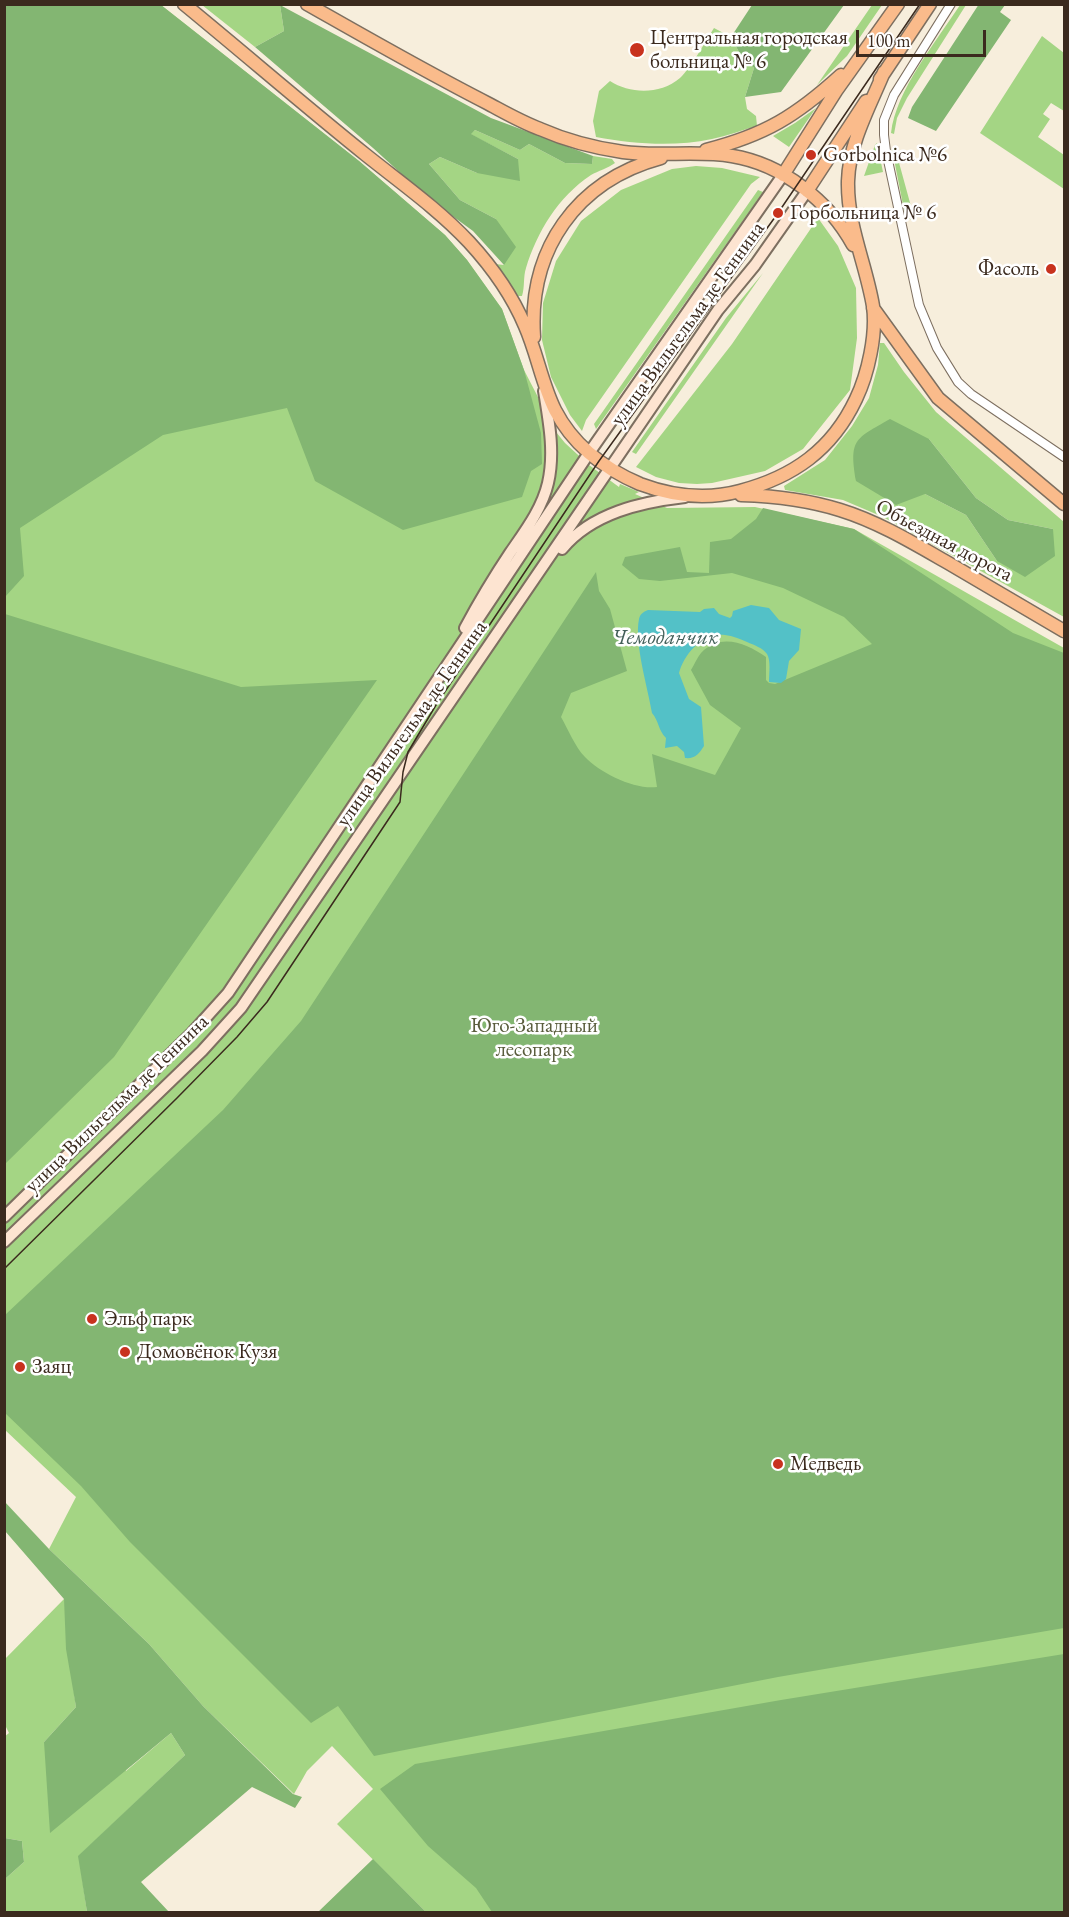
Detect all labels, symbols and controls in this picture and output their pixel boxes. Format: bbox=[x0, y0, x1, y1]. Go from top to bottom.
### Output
scale bar bbox=[859, 18, 990, 56]
place label: Центральная городская больница № 6 bbox=[650, 25, 848, 75]
text: 100 m bbox=[867, 29, 911, 52]
marker: Центральная городская больница № 6 bbox=[628, 41, 646, 59]
place label: Gorbolnica №6 bbox=[823, 142, 947, 168]
marker: Gorbolnica №6 bbox=[804, 148, 818, 162]
place label: Горбольница № 6 bbox=[790, 200, 936, 226]
marker: Горбольница № 6 bbox=[771, 206, 785, 220]
street label: улица Вильгельма де Геннина bbox=[605, 217, 771, 431]
place label: Фасоль bbox=[978, 256, 1039, 282]
marker: Фасоль bbox=[1044, 262, 1058, 276]
street label: Объездная дорога bbox=[871, 494, 1017, 588]
street label: улица Вильгельма де Геннина bbox=[331, 616, 493, 832]
water label: Чемоданчик bbox=[612, 625, 718, 651]
street label: улица Вильгельма де Геннина bbox=[20, 1009, 214, 1199]
park label: Юго-Западный лесопарк bbox=[470, 1013, 598, 1063]
place label: Эльф парк bbox=[104, 1306, 192, 1332]
marker: Эльф парк bbox=[85, 1312, 99, 1326]
place label: Домовёнок Кузя bbox=[137, 1339, 277, 1365]
marker: Домовёнок Кузя bbox=[118, 1345, 132, 1359]
place label: Заяц bbox=[32, 1354, 71, 1380]
marker: Заяц bbox=[13, 1360, 27, 1374]
place label: Медведь bbox=[790, 1451, 861, 1477]
marker: Медведь bbox=[771, 1457, 785, 1471]

